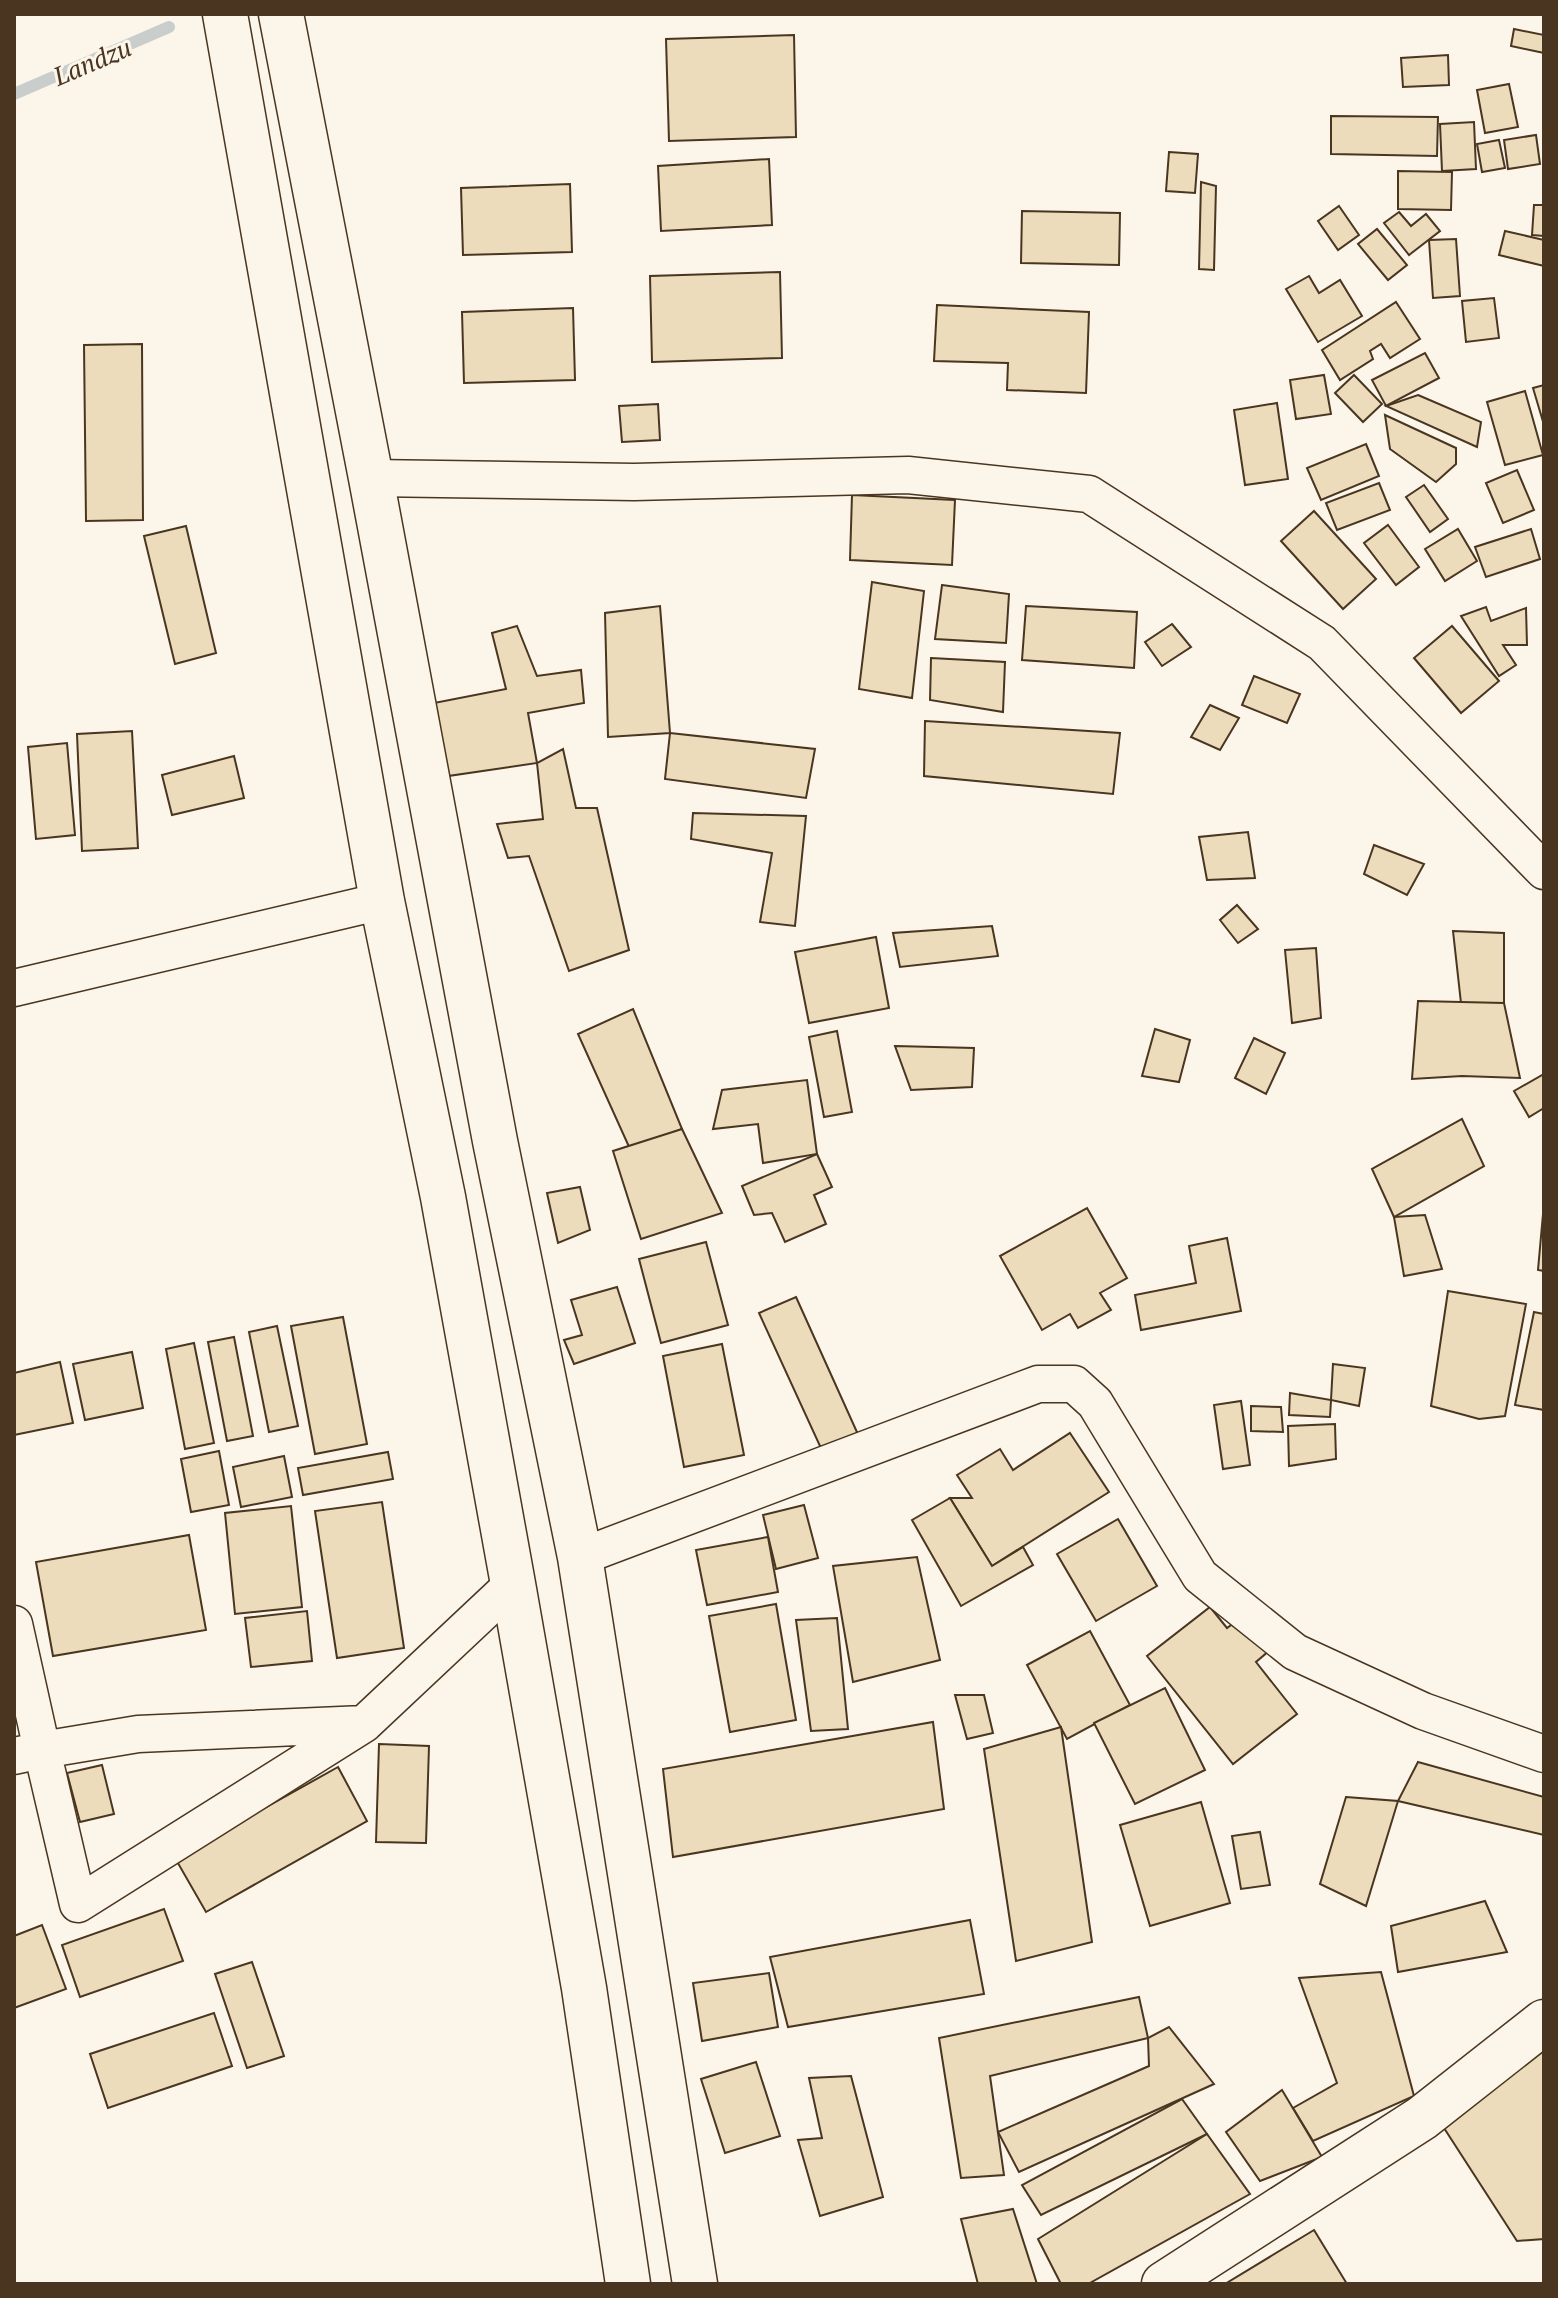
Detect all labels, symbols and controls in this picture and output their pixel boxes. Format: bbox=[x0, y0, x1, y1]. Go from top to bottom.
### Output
water label: Landzu bbox=[47, 29, 136, 93]

